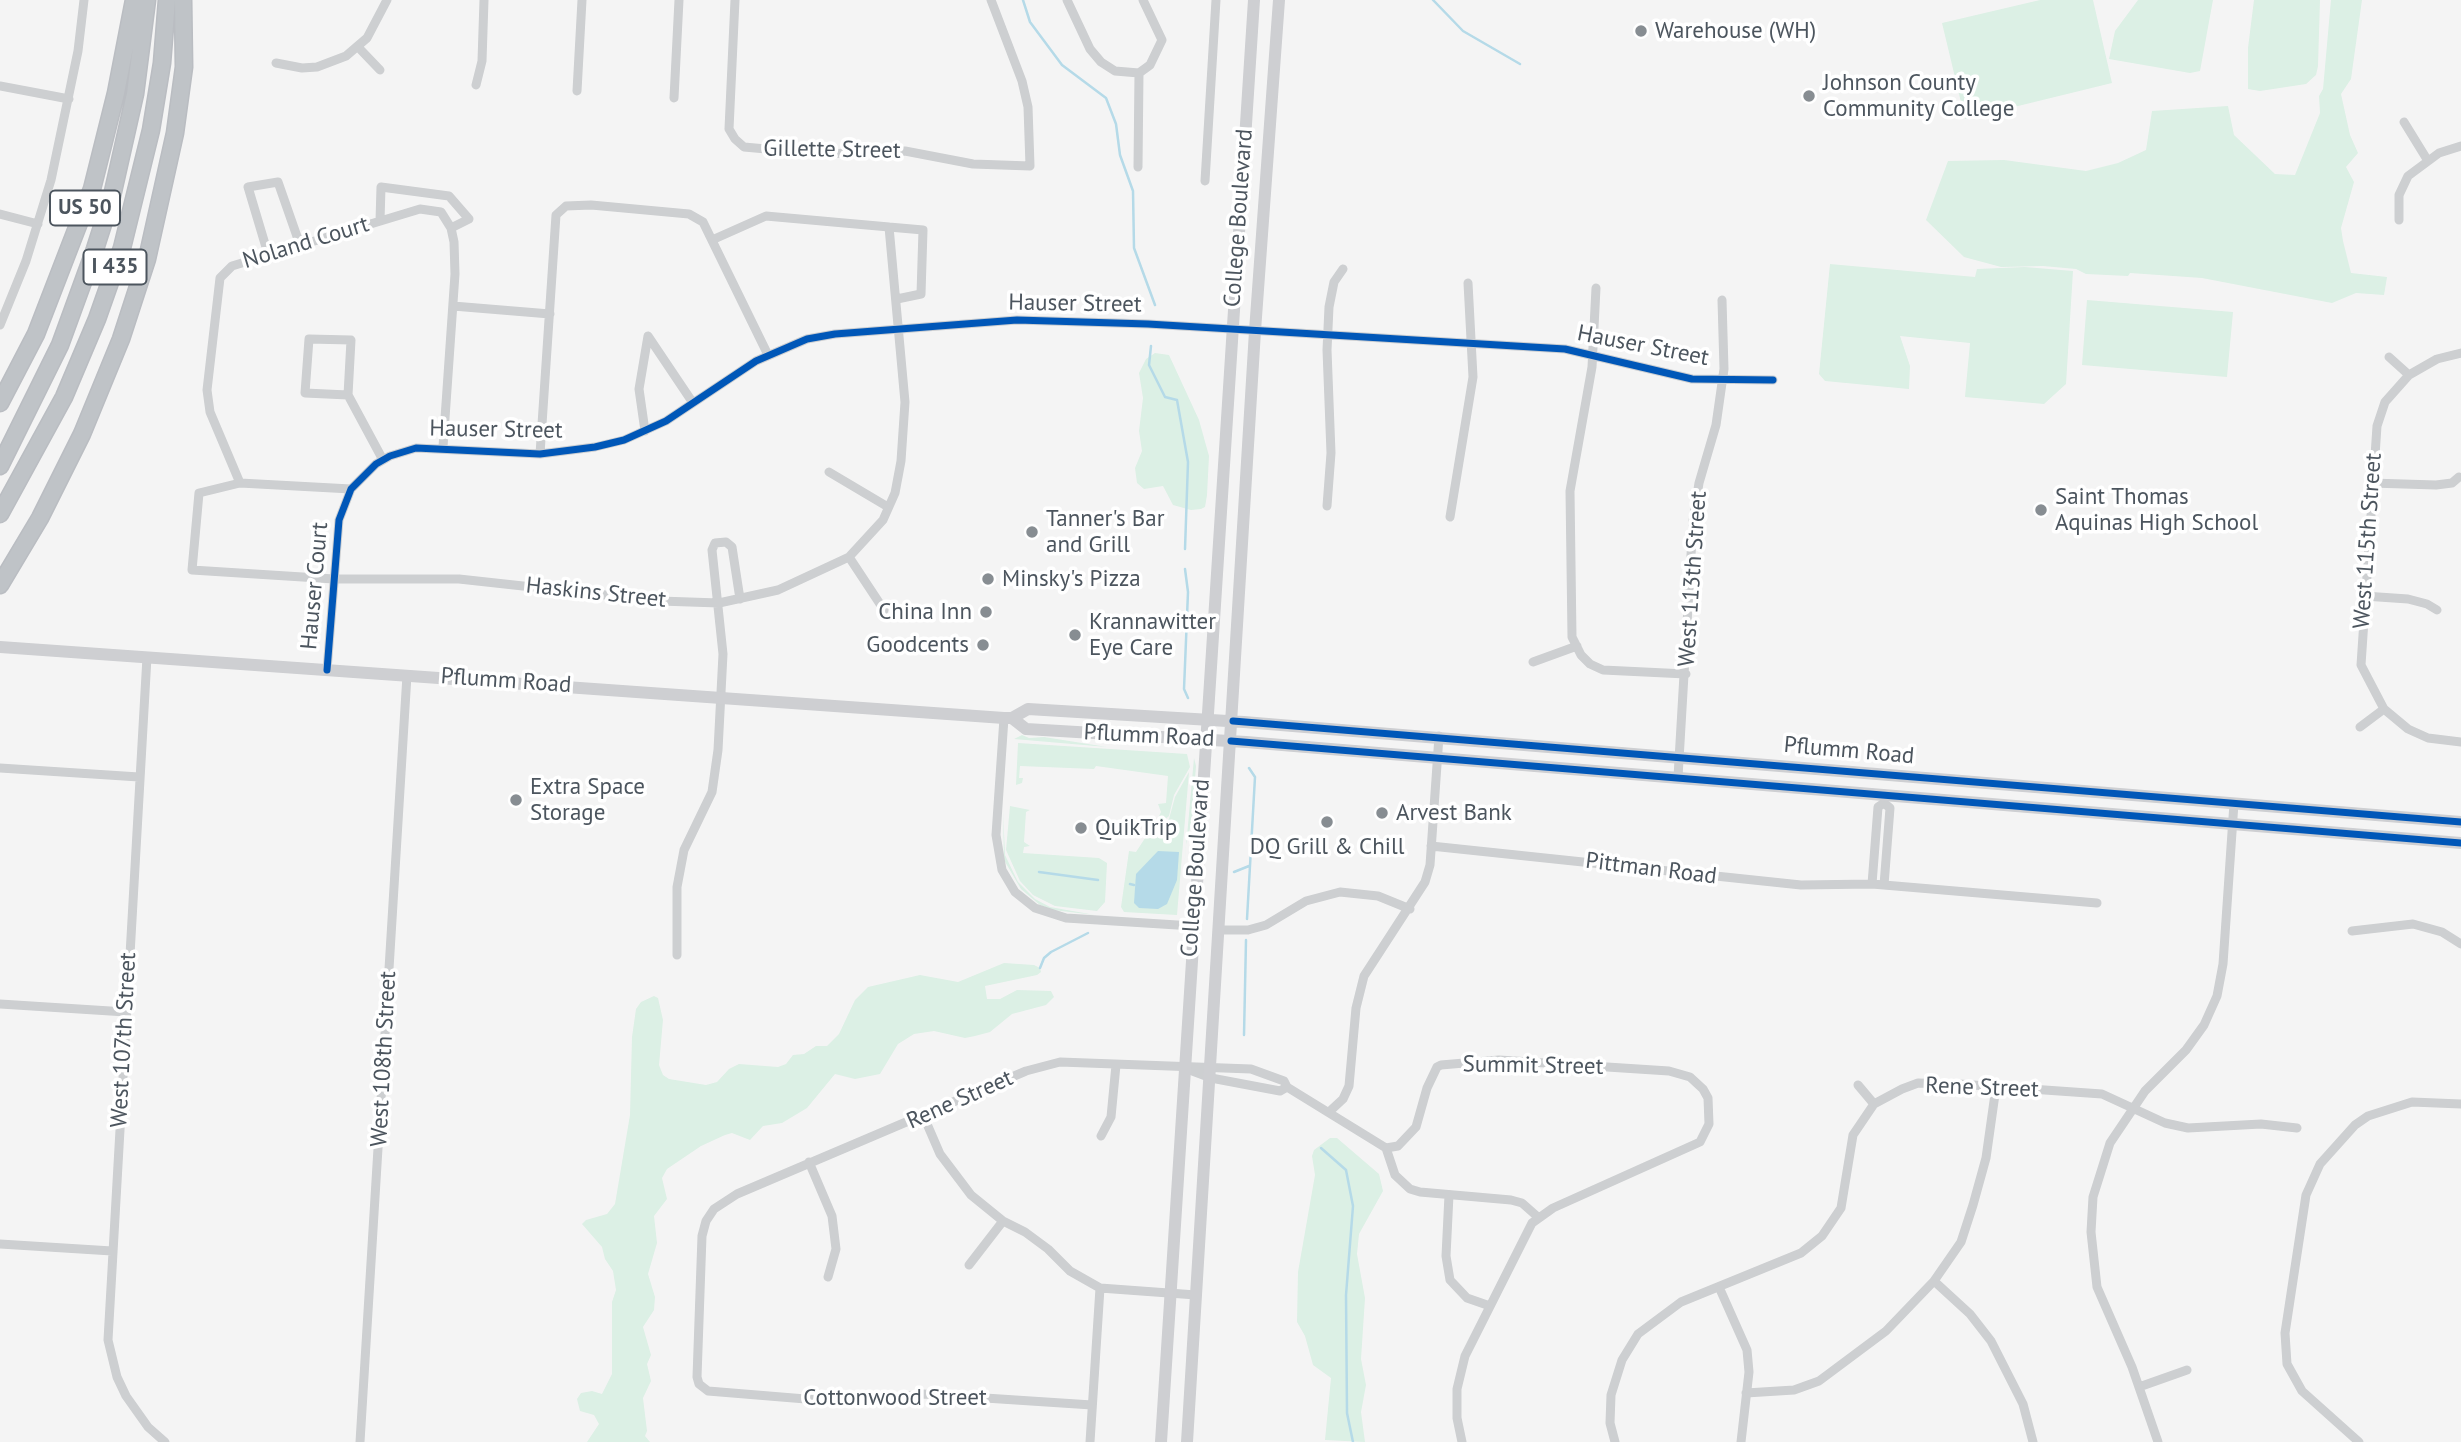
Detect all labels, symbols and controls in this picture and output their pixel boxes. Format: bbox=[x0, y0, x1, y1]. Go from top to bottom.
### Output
place label: Warehouse (WH) bbox=[1655, 17, 1816, 45]
marker: Warehouse (WH) bbox=[1633, 23, 1649, 39]
place label: Johnson County Community College bbox=[1823, 69, 2014, 123]
marker: Johnson County Community College bbox=[1801, 88, 1817, 104]
street label: College Boulevard bbox=[1219, 128, 1259, 308]
street label: Gillette Street bbox=[763, 135, 901, 165]
road number: US 50 bbox=[50, 190, 120, 226]
street label: Noland Court bbox=[240, 211, 372, 275]
road number: I 435 bbox=[83, 250, 146, 284]
street label: Hauser Street bbox=[1008, 289, 1142, 319]
street label: Hauser Street bbox=[1575, 320, 1711, 372]
street label: Hauser Street bbox=[429, 415, 563, 445]
street label: West 115th Street bbox=[2348, 452, 2388, 630]
place label: Saint Thomas Aquinas High School bbox=[2055, 483, 2258, 537]
street label: West 113th Street bbox=[1673, 490, 1713, 668]
marker: Saint Thomas Aquinas High School bbox=[2033, 502, 2049, 518]
place label: Tanner's Bar and Grill bbox=[1046, 505, 1164, 559]
street label: Hauser Court bbox=[296, 521, 334, 651]
marker: Tanner's Bar and Grill bbox=[1024, 524, 1040, 540]
place label: Minsky's Pizza bbox=[1002, 565, 1141, 593]
marker: Minsky's Pizza bbox=[980, 571, 996, 587]
street label: Haskins Street bbox=[525, 572, 667, 614]
place label: China Inn bbox=[878, 598, 972, 626]
marker: China Inn bbox=[978, 604, 994, 620]
place label: Krannawitter Eye Care bbox=[1089, 608, 1216, 662]
marker: Krannawitter Eye Care bbox=[1067, 627, 1083, 643]
place label: Goodcents bbox=[866, 631, 969, 659]
marker: Goodcents bbox=[975, 637, 991, 653]
street label: Pflumm Road bbox=[440, 663, 572, 699]
street label: Pflumm Road bbox=[1083, 719, 1215, 753]
street label: Pflumm Road bbox=[1783, 732, 1915, 770]
place label: Extra Space Storage bbox=[530, 773, 645, 827]
street label: College Boulevard bbox=[1176, 778, 1216, 958]
marker: Extra Space Storage bbox=[508, 792, 524, 808]
place label: Arvest Bank bbox=[1396, 799, 1512, 827]
marker: Arvest Bank bbox=[1374, 805, 1390, 821]
place label: QuikTrip bbox=[1095, 814, 1177, 842]
marker: DQ Grill & Chill bbox=[1319, 814, 1335, 830]
marker: QuikTrip bbox=[1073, 820, 1089, 836]
place label: DQ Grill & Chill bbox=[1250, 833, 1404, 861]
street label: Pittman Road bbox=[1584, 847, 1718, 891]
street label: West 107th Street bbox=[106, 952, 142, 1128]
street label: West 108th Street bbox=[366, 970, 402, 1148]
street label: Summit Street bbox=[1462, 1051, 1604, 1081]
street label: Rene Street bbox=[903, 1064, 1017, 1136]
street label: Rene Street bbox=[1925, 1072, 2039, 1104]
street label: Cottonwood Street bbox=[803, 1384, 987, 1412]

